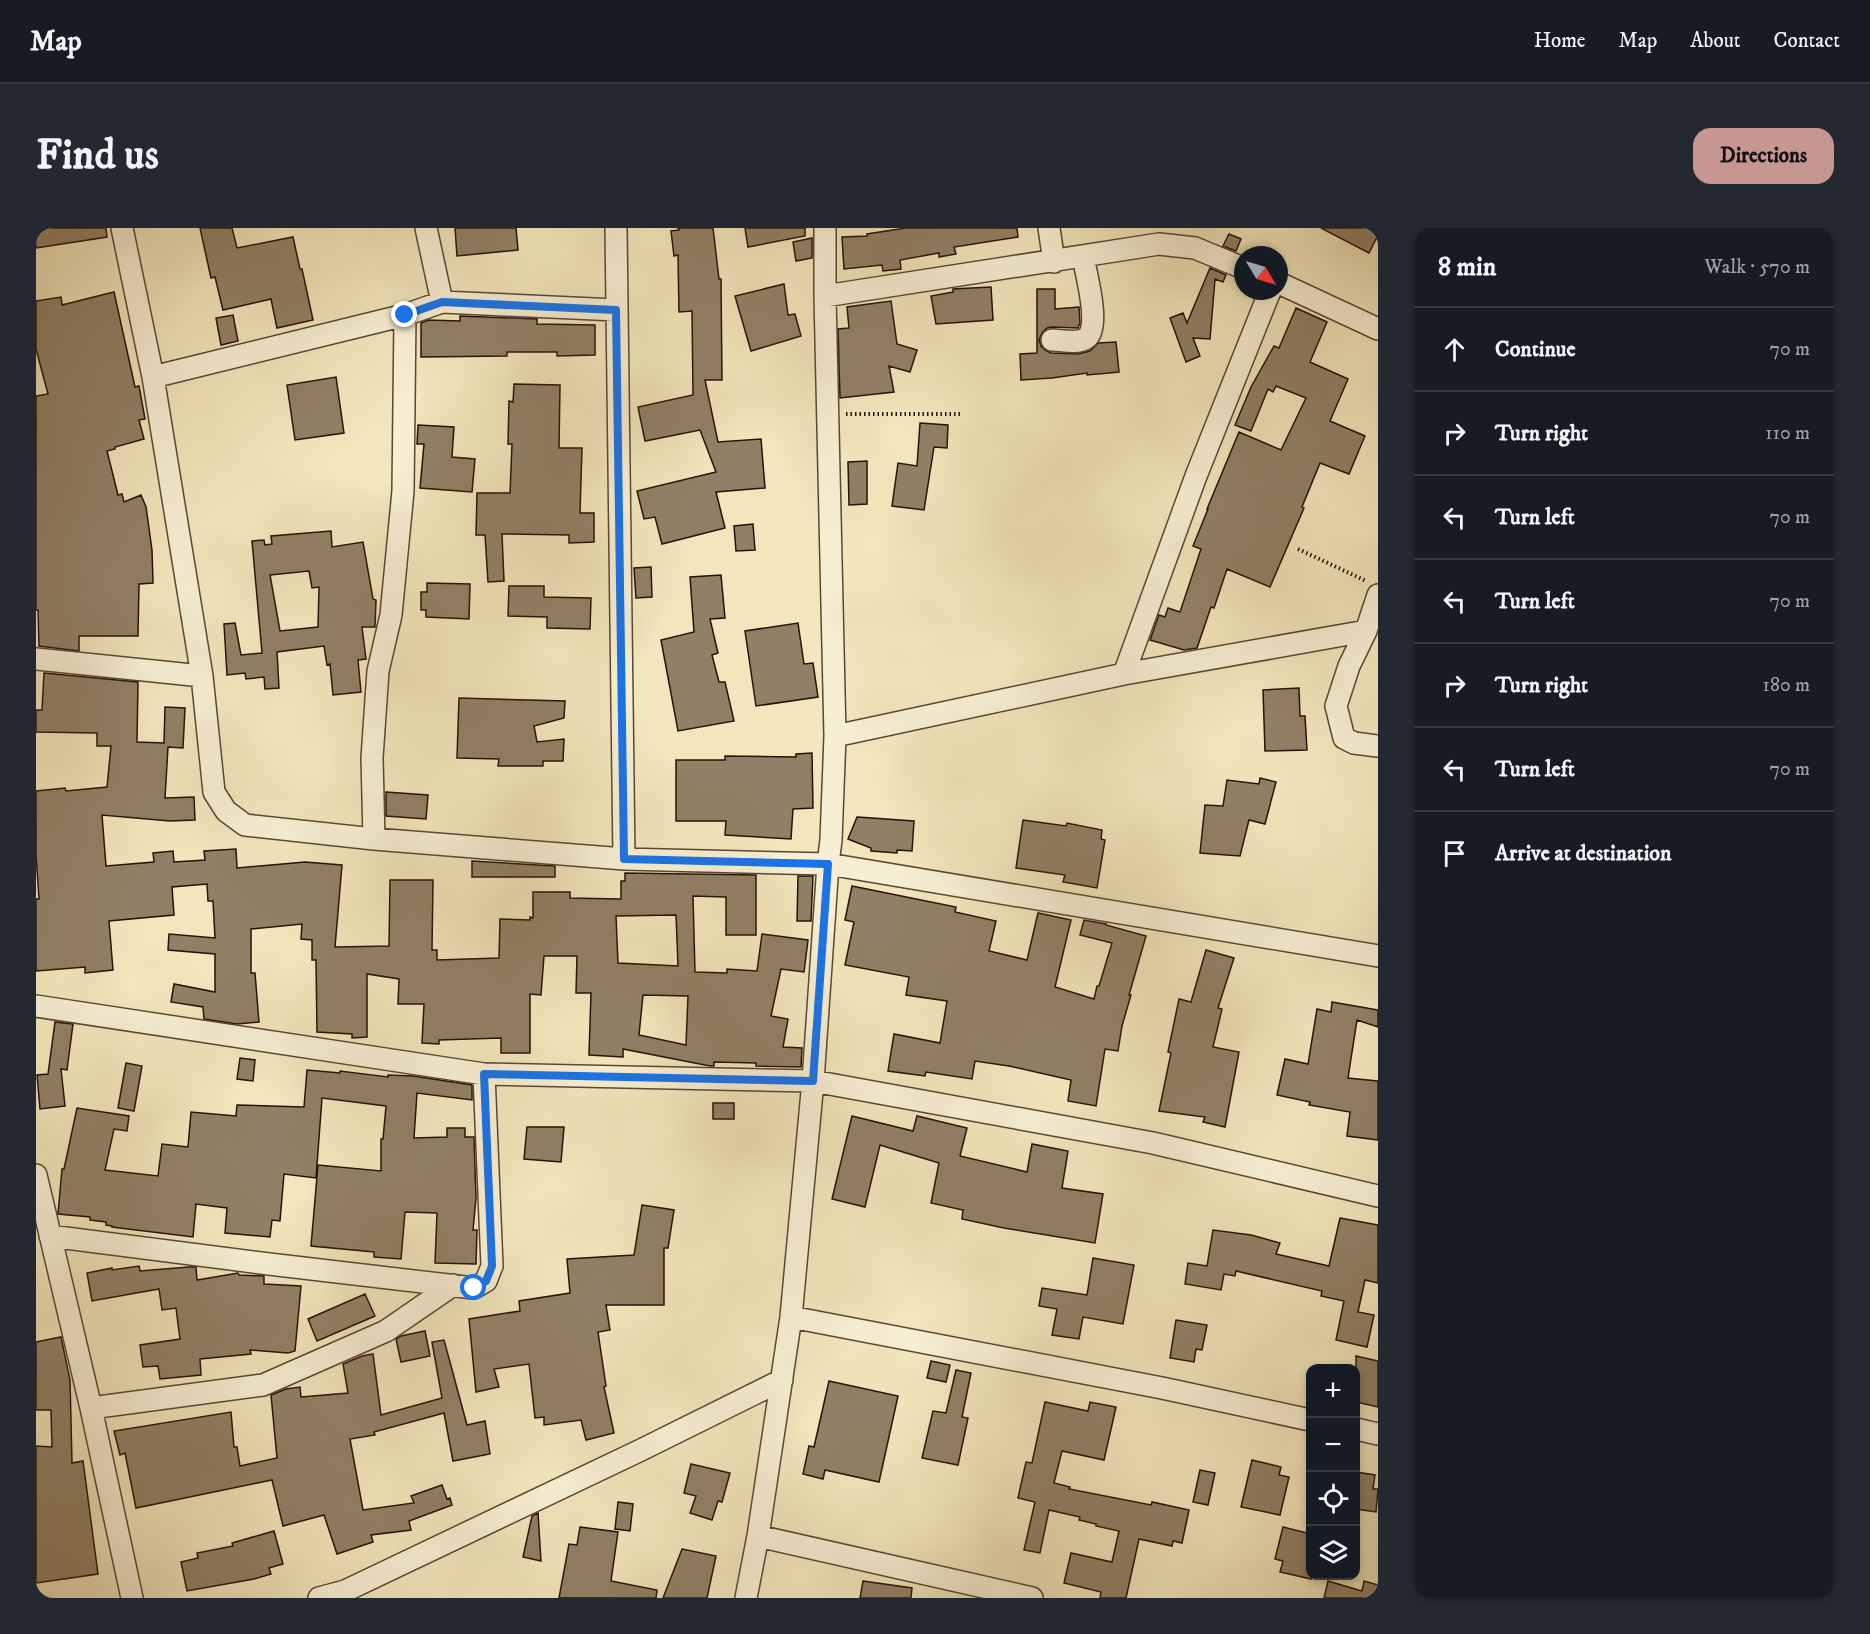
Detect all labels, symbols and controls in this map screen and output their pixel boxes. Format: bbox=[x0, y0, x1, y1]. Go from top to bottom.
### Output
text: Map bbox=[30, 24, 82, 59]
text: Home bbox=[1534, 28, 1586, 54]
text: Map bbox=[1619, 28, 1657, 54]
text: About bbox=[1690, 28, 1741, 54]
text: Contact bbox=[1774, 28, 1840, 54]
button: Directions bbox=[1693, 128, 1834, 184]
text: Find us bbox=[36, 130, 159, 182]
north arrow bbox=[1234, 246, 1288, 300]
text: 8 min bbox=[1438, 251, 1496, 284]
text: Walk · 570 m bbox=[1705, 255, 1810, 280]
route end bbox=[391, 301, 417, 327]
icon: ahead bbox=[1438, 333, 1471, 366]
text: Continue bbox=[1495, 336, 1576, 363]
text: 70 m bbox=[1769, 337, 1810, 362]
icon: right bbox=[1438, 417, 1471, 450]
text: Turn right bbox=[1495, 420, 1588, 447]
text: 110 m bbox=[1765, 421, 1810, 446]
icon: left bbox=[1438, 501, 1471, 534]
text: Turn left bbox=[1495, 504, 1575, 531]
text: 70 m bbox=[1769, 505, 1810, 530]
icon: left bbox=[1438, 585, 1471, 618]
text: Turn left bbox=[1495, 588, 1575, 615]
text: 70 m bbox=[1769, 589, 1810, 614]
icon: right bbox=[1438, 669, 1471, 702]
text: Turn right bbox=[1495, 672, 1588, 699]
text: 180 m bbox=[1763, 673, 1810, 698]
icon: left bbox=[1438, 753, 1471, 786]
text: Turn left bbox=[1495, 756, 1575, 783]
text: 70 m bbox=[1769, 757, 1810, 782]
icon: arrive bbox=[1438, 837, 1471, 870]
text: Arrive at destination bbox=[1495, 840, 1672, 867]
route start bbox=[460, 1274, 486, 1300]
map controls bbox=[1306, 1364, 1360, 1580]
button: + bbox=[1306, 1364, 1360, 1418]
button: − bbox=[1306, 1418, 1360, 1472]
button: locate bbox=[1306, 1472, 1360, 1526]
button: layers bbox=[1306, 1526, 1360, 1580]

